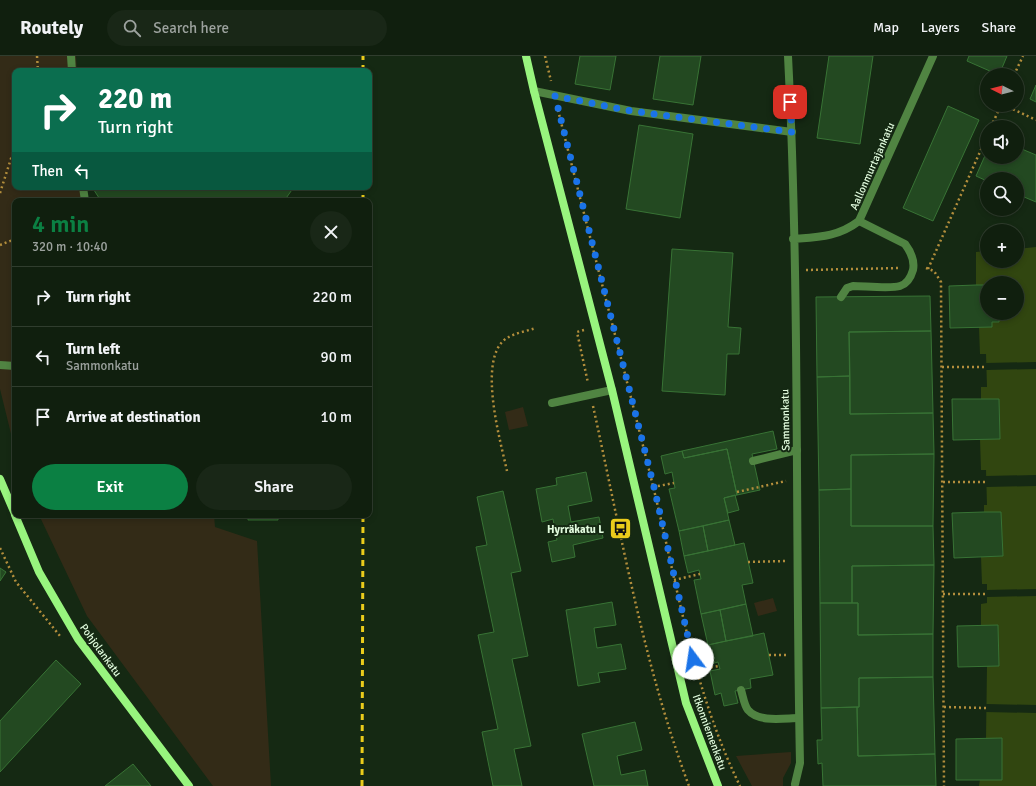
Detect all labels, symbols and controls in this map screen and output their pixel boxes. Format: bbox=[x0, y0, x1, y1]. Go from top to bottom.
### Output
search box bbox=[107, 10, 387, 46]
text: Routely bbox=[20, 16, 83, 40]
icon: search bbox=[121, 17, 143, 39]
text: Search here bbox=[153, 19, 229, 37]
text: Map bbox=[873, 19, 899, 36]
text: Layers bbox=[921, 19, 960, 36]
text: Share bbox=[982, 19, 1016, 36]
north arrow bbox=[980, 68, 1024, 112]
map controls bbox=[980, 68, 1024, 320]
text: 220 m bbox=[98, 82, 172, 116]
icon: right bbox=[32, 84, 84, 136]
pin bbox=[773, 85, 807, 119]
icon: arrive bbox=[779, 91, 801, 113]
text: Turn right bbox=[98, 116, 173, 138]
button: sound bbox=[980, 120, 1024, 164]
street label: Aallonmurtajankatu bbox=[847, 121, 898, 212]
icon: left bbox=[71, 160, 93, 182]
text: Then bbox=[32, 162, 63, 180]
button: search bbox=[980, 172, 1024, 216]
text: 4 min bbox=[32, 209, 89, 239]
button: close bbox=[310, 211, 352, 253]
button: + bbox=[980, 224, 1024, 268]
text: 320 m · 10:40 bbox=[32, 239, 108, 255]
button: − bbox=[980, 276, 1024, 320]
icon: right bbox=[32, 286, 54, 308]
text: Turn right bbox=[66, 288, 131, 306]
text: 220 m bbox=[312, 288, 352, 306]
text: Turn left bbox=[66, 340, 120, 358]
icon: left bbox=[32, 346, 54, 368]
text: 90 m bbox=[321, 348, 352, 366]
text: Sammonkatu bbox=[66, 358, 139, 374]
street label: Sammonkatu bbox=[778, 389, 793, 451]
icon: arrive bbox=[32, 406, 54, 428]
text: Arrive at destination bbox=[66, 408, 201, 426]
text: 10 m bbox=[321, 408, 352, 426]
button: Exit bbox=[32, 464, 188, 510]
button: Share bbox=[196, 464, 352, 510]
bus stop icon: Hyrräkatu L bbox=[607, 516, 633, 542]
place label: Hyrräkatu L bbox=[547, 523, 604, 536]
street label: Pohjolankatu bbox=[77, 621, 124, 679]
position arrow bbox=[672, 638, 714, 680]
street label: Itkonniemenkatu bbox=[690, 692, 729, 772]

